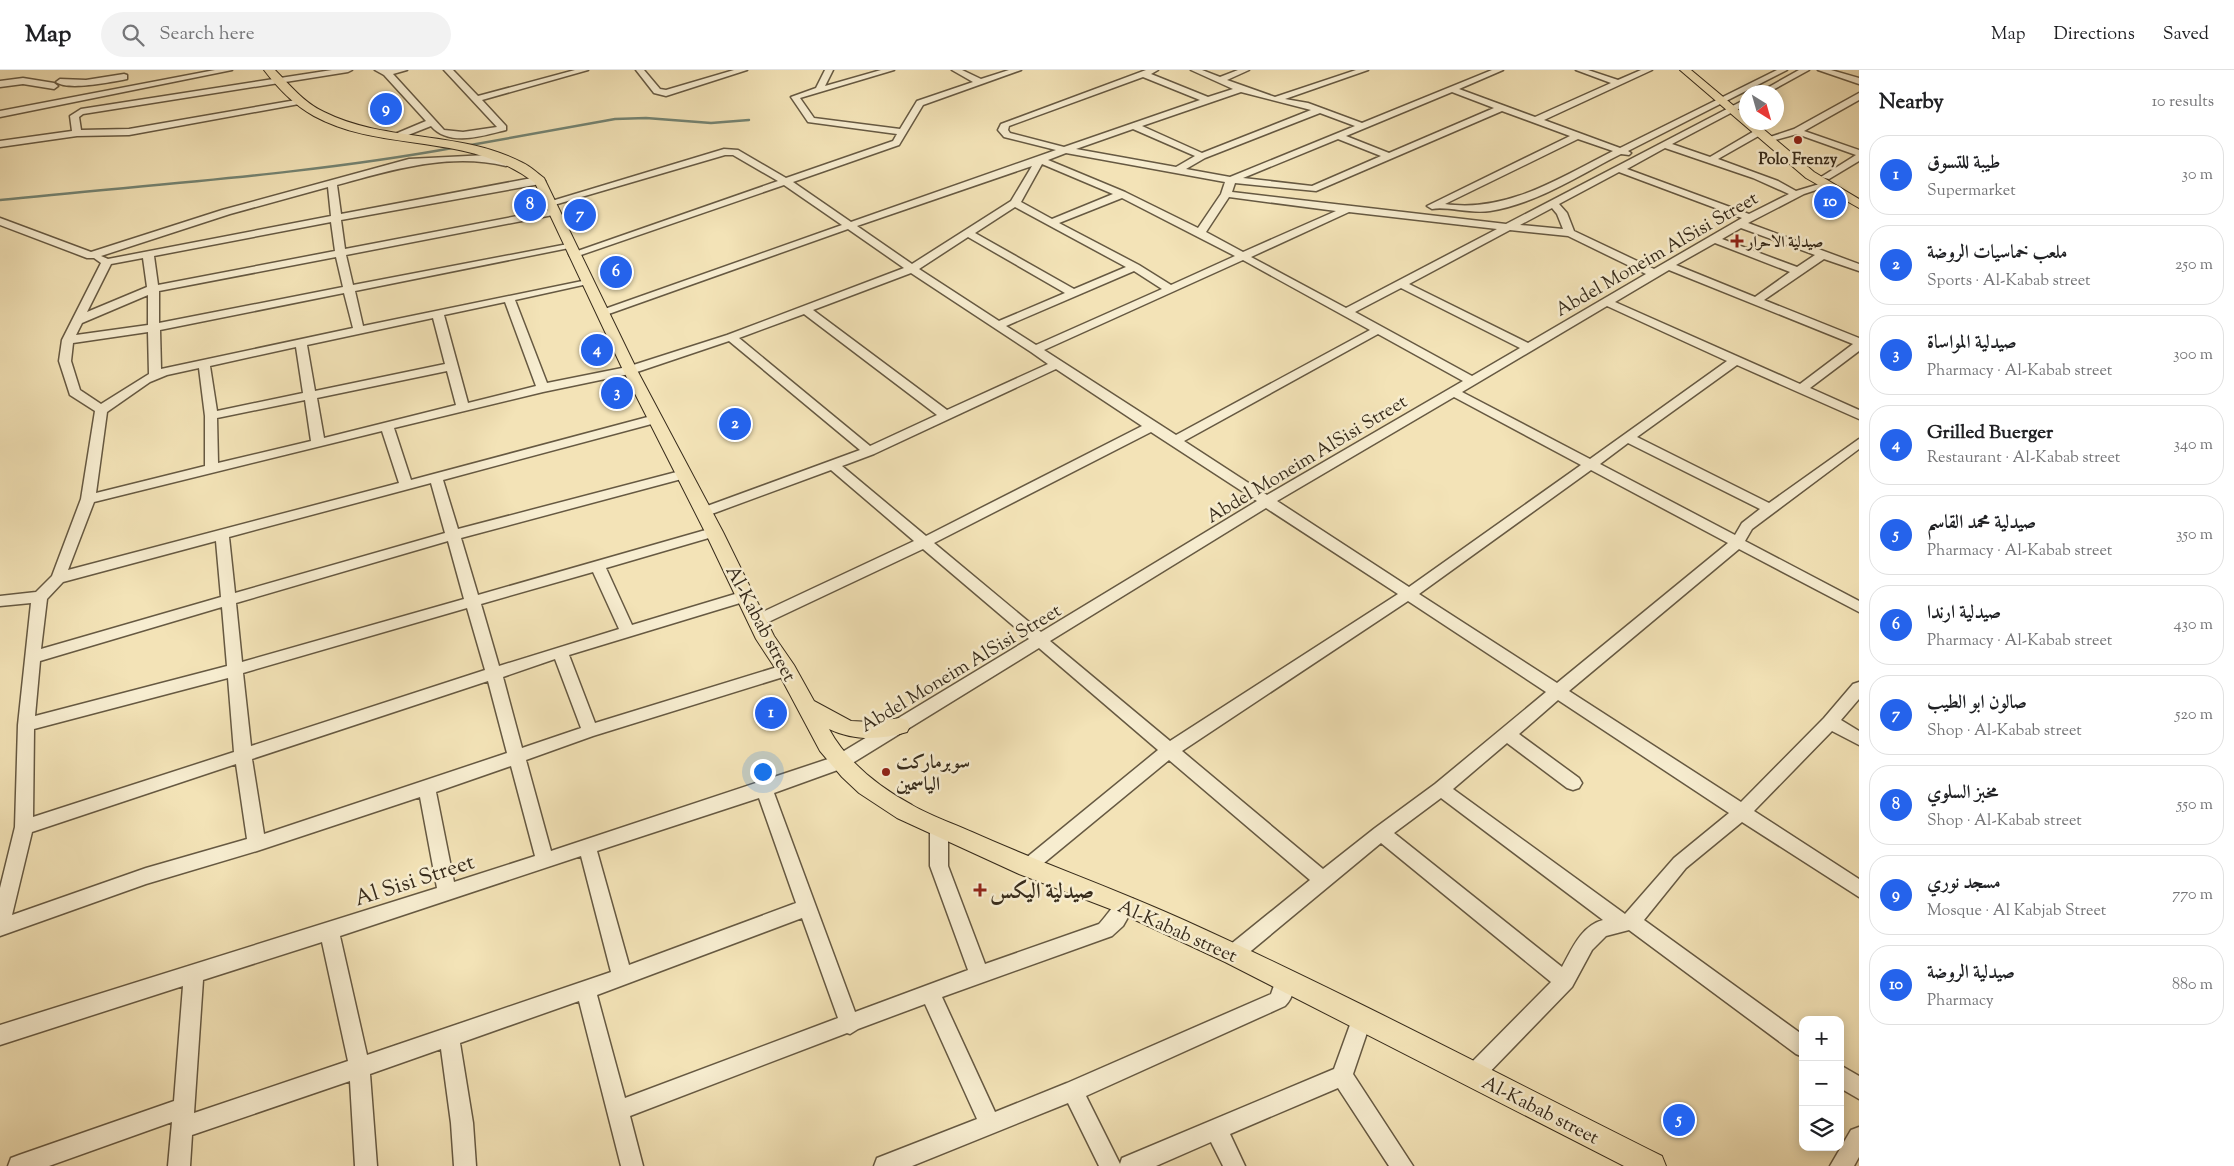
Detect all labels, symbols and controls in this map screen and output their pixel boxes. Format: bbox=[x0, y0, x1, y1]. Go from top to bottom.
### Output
search box bbox=[101, 12, 451, 57]
text: Map bbox=[25, 18, 71, 52]
icon: search bbox=[119, 21, 147, 49]
text: Search here bbox=[159, 21, 255, 48]
text: Map bbox=[1991, 22, 2026, 48]
text: Directions bbox=[2054, 22, 2135, 48]
text: Saved bbox=[2163, 22, 2209, 48]
north arrow bbox=[1739, 85, 1784, 130]
text: Nearby bbox=[1879, 88, 1944, 118]
pin: 9 bbox=[370, 90, 402, 128]
text: 10 results bbox=[2152, 91, 2214, 114]
marker: Polo Frenzy bbox=[1792, 134, 1804, 146]
place label: Polo Frenzy bbox=[1758, 149, 1838, 172]
text: طيبة للتسوق bbox=[1927, 150, 2000, 177]
text: 1 bbox=[1893, 164, 1899, 187]
text: 30 m bbox=[2182, 164, 2213, 187]
text: Supermarket bbox=[1927, 180, 2016, 203]
pin: 10 bbox=[1814, 183, 1846, 221]
pin: 8 bbox=[514, 186, 546, 224]
street label: Abdel Moneim AlSisi Street bbox=[1551, 186, 1764, 324]
pin: 7 bbox=[564, 196, 596, 234]
place label: صيدلية الاحرار bbox=[1745, 232, 1823, 255]
marker: صيدلية الاحرار bbox=[1731, 235, 1743, 247]
text: ملعب خماسيات الروضة bbox=[1927, 240, 2067, 267]
pin: 6 bbox=[600, 253, 632, 291]
text: 2 bbox=[1892, 254, 1900, 277]
text: 250 m bbox=[2175, 254, 2213, 277]
text: Sports · Al-Kabab street bbox=[1927, 270, 2091, 293]
text: صيدلية المواساة bbox=[1927, 330, 2017, 357]
pin: 4 bbox=[581, 331, 613, 369]
text: 3 bbox=[1893, 344, 1899, 367]
text: 300 m bbox=[2173, 344, 2213, 367]
text: Pharmacy · Al-Kabab street bbox=[1927, 360, 2112, 383]
pin: 3 bbox=[601, 374, 633, 412]
street label: Abdel Moneim AlSisi Street bbox=[1202, 389, 1413, 531]
pin: 2 bbox=[719, 405, 751, 443]
text: Grilled Buerger bbox=[1927, 420, 2053, 447]
text: 4 bbox=[1892, 434, 1900, 457]
text: 340 m bbox=[2174, 434, 2213, 457]
text: Restaurant · Al-Kabab street bbox=[1927, 447, 2120, 470]
text: صيدلية محمد القاسم bbox=[1927, 510, 2036, 537]
text: 5 bbox=[1893, 524, 1899, 547]
text: 350 m bbox=[2176, 524, 2213, 547]
text: Pharmacy · Al-Kabab street bbox=[1927, 540, 2112, 563]
street label: Al-Kabab street bbox=[718, 561, 802, 687]
street label: Abdel Moneim AlSisi Street bbox=[856, 598, 1067, 740]
text: صيدلية ارندا bbox=[1927, 600, 2001, 627]
text: 6 bbox=[1892, 614, 1900, 637]
text: 430 m bbox=[2174, 614, 2213, 637]
text: Pharmacy · Al-Kabab street bbox=[1927, 630, 2112, 653]
text: صالون ابو الطيب bbox=[1927, 690, 2027, 717]
pin: 1 bbox=[755, 694, 787, 732]
text: 7 bbox=[1892, 704, 1900, 727]
text: 520 m bbox=[2175, 704, 2213, 727]
text: Shop · Al-Kabab street bbox=[1927, 720, 2082, 743]
place label: سوبرماركت الياسمين bbox=[896, 750, 970, 799]
your location bbox=[750, 759, 776, 785]
marker: سوبرماركت الياسمين bbox=[880, 766, 892, 778]
text: مخبز السلوي bbox=[1927, 780, 1998, 807]
text: 8 bbox=[1892, 794, 1900, 817]
text: 550 m bbox=[2177, 794, 2213, 817]
text: Shop · Al-Kabab street bbox=[1927, 810, 2082, 833]
street label: Al Sisi Street bbox=[351, 847, 479, 916]
text: مسجد نوري bbox=[1927, 870, 2001, 897]
place label: صيدلية اليكس bbox=[990, 877, 1094, 909]
marker: صيدلية اليكس bbox=[974, 884, 986, 896]
text: 9 bbox=[1892, 884, 1900, 907]
text: 770 m bbox=[2172, 884, 2213, 907]
street label: Al-Kabab street bbox=[1113, 894, 1241, 971]
text: Mosque · Al Kabjab Street bbox=[1927, 900, 2106, 923]
text: صيدلية الروضة bbox=[1927, 960, 2015, 987]
text: 10 bbox=[1889, 974, 1903, 997]
text: 880 m bbox=[2172, 974, 2213, 997]
text: Pharmacy bbox=[1927, 990, 1994, 1013]
map controls bbox=[1799, 1016, 1844, 1151]
button: + bbox=[1799, 1016, 1844, 1061]
button: − bbox=[1799, 1061, 1844, 1106]
street label: Al-Kabab street bbox=[1477, 1070, 1603, 1153]
pin: 5 bbox=[1663, 1101, 1695, 1139]
button: layers bbox=[1799, 1106, 1844, 1151]

